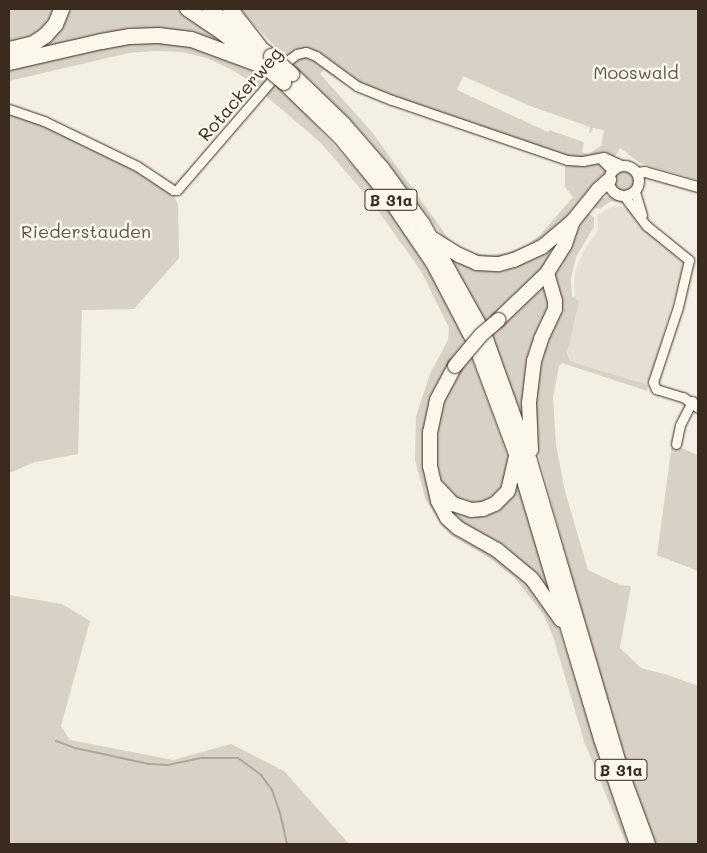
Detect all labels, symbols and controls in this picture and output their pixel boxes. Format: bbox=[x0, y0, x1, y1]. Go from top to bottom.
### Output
street label: Rotackerweg bbox=[193, 43, 287, 145]
park label: Mooswald bbox=[593, 61, 679, 83]
road number: B 31a bbox=[364, 186, 418, 214]
park label: Riederstauden bbox=[21, 220, 151, 242]
road number: B 31a bbox=[594, 756, 648, 784]

